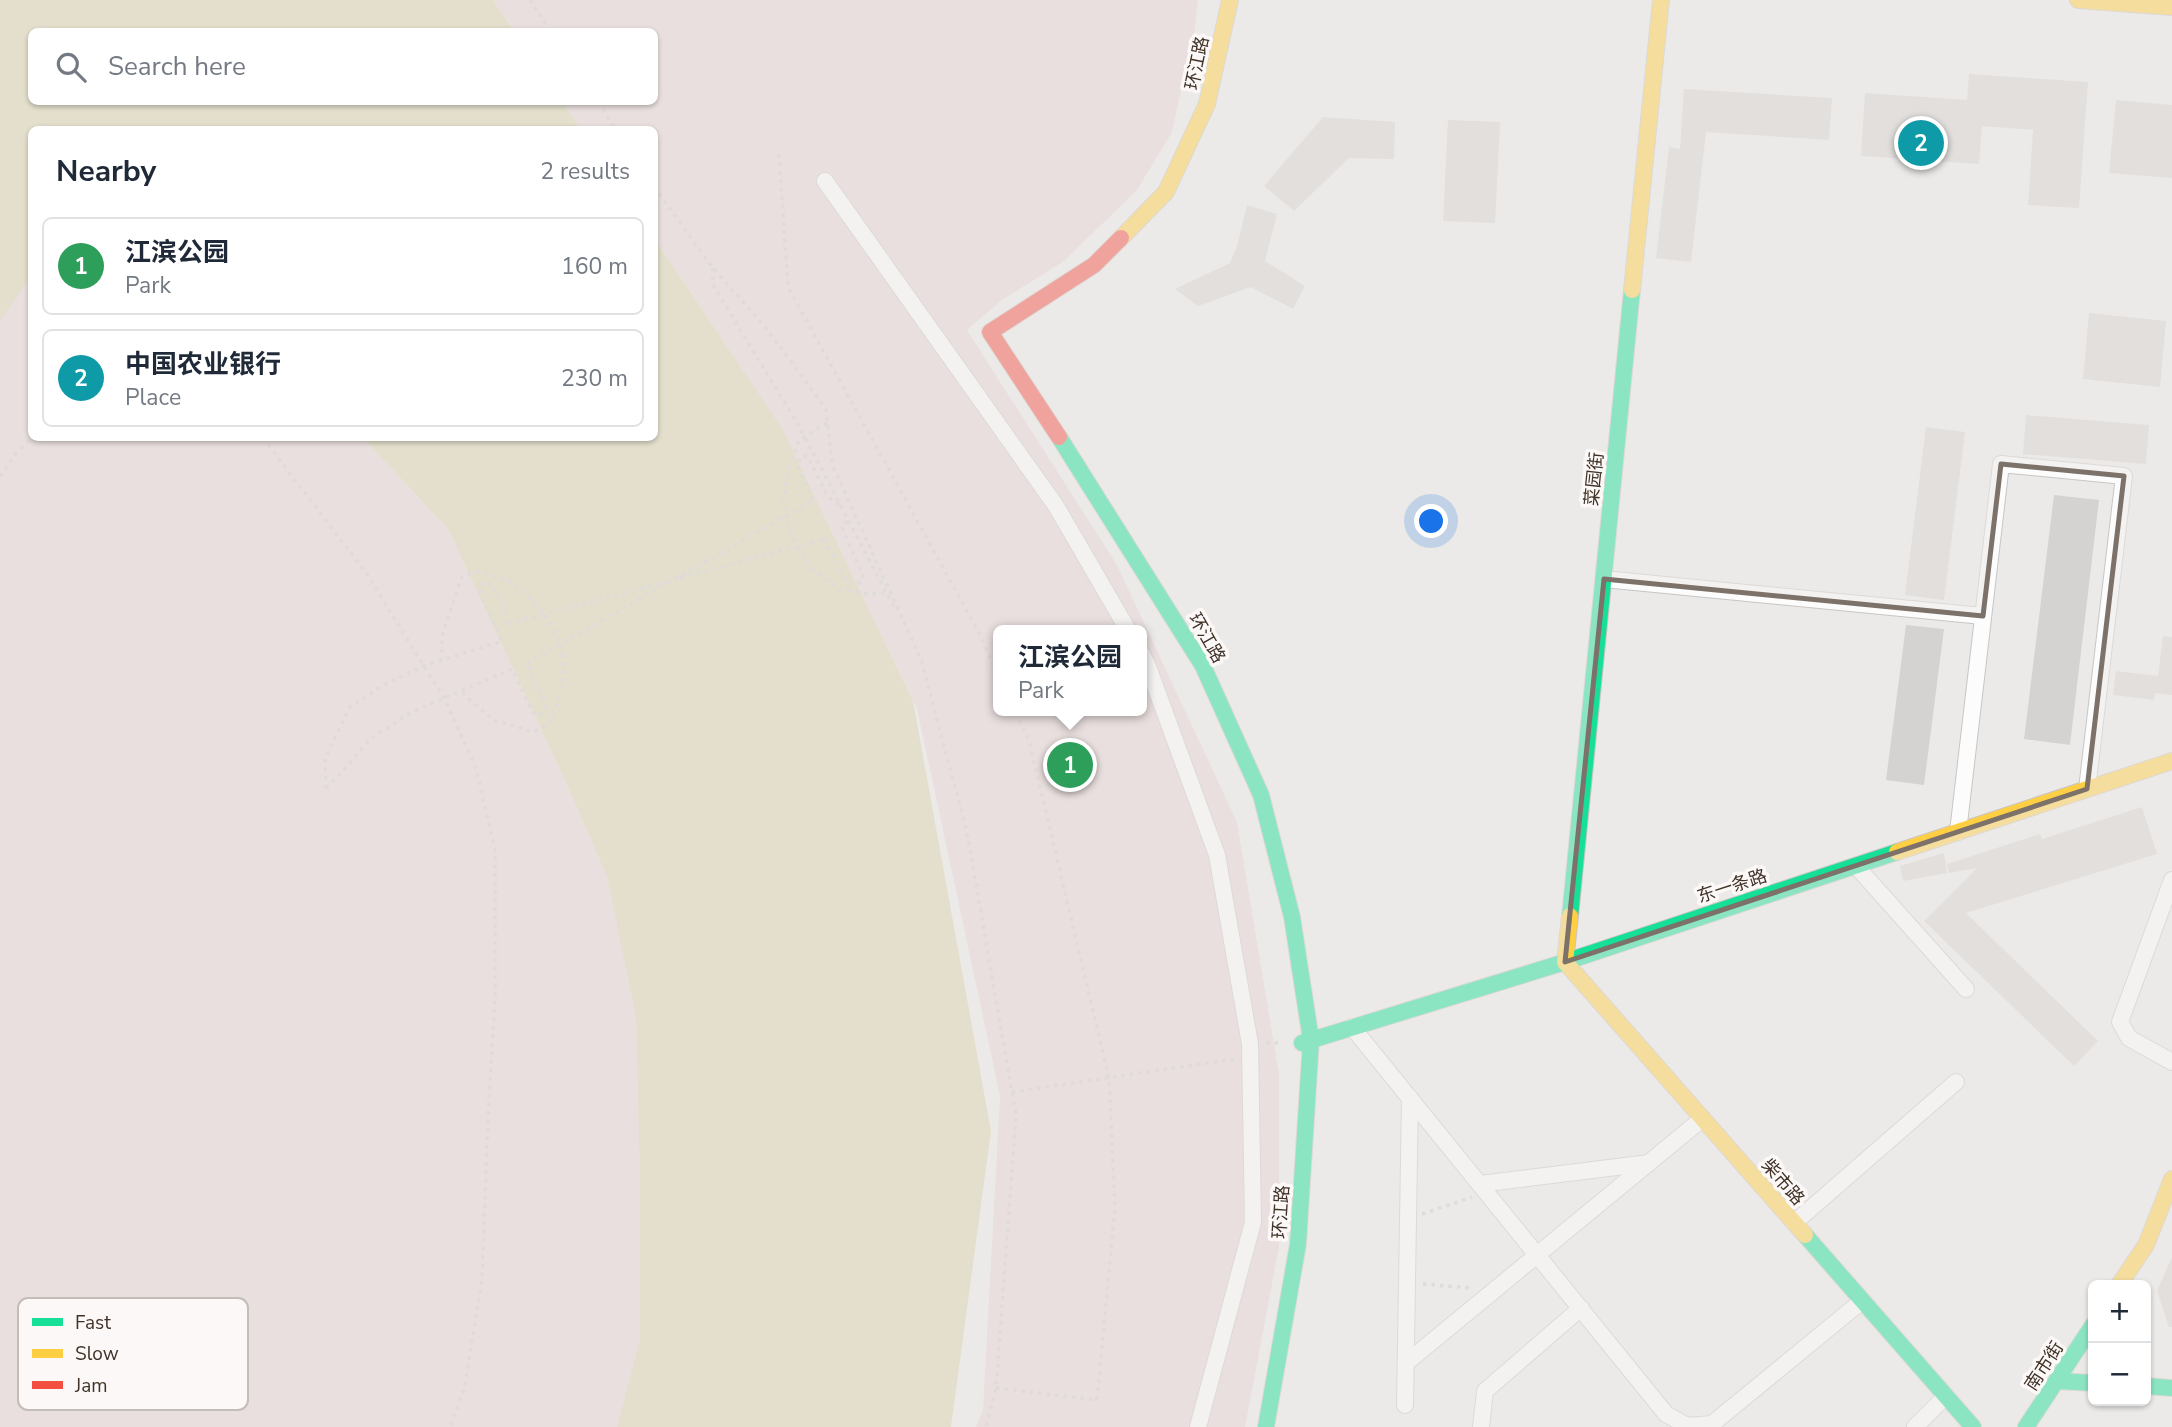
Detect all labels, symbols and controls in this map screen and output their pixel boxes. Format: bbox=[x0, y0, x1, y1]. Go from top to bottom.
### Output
search box bbox=[28, 28, 658, 105]
street label: 环江路 bbox=[1180, 34, 1214, 92]
icon: search bbox=[52, 48, 90, 86]
text: Search here bbox=[108, 49, 246, 84]
pin: 2 bbox=[1898, 117, 1944, 169]
text: Nearby bbox=[56, 151, 156, 192]
text: 2 results bbox=[540, 156, 630, 187]
text: 江滨公园 bbox=[125, 235, 229, 270]
text: 1 bbox=[74, 251, 88, 282]
text: 160 m bbox=[561, 251, 628, 282]
text: Park bbox=[125, 270, 171, 301]
text: 中国农业银行 bbox=[125, 347, 281, 382]
text: 2 bbox=[74, 363, 88, 394]
text: 230 m bbox=[561, 363, 628, 394]
text: Place bbox=[125, 382, 181, 413]
street label: 菜园街 bbox=[1579, 451, 1609, 507]
your location bbox=[1414, 504, 1448, 538]
street label: 环江路 bbox=[1183, 609, 1231, 667]
popup bbox=[993, 625, 1147, 716]
text: 江滨公园 bbox=[1018, 640, 1122, 675]
text: Park bbox=[1018, 675, 1064, 706]
pin: 1 bbox=[1047, 739, 1093, 791]
street label: 东一条路 bbox=[1694, 863, 1770, 909]
street label: 柴市路 bbox=[1756, 1154, 1810, 1210]
street label: 环江路 bbox=[1267, 1184, 1295, 1240]
map controls bbox=[2088, 1280, 2151, 1406]
button: + bbox=[2088, 1280, 2151, 1343]
legend bbox=[18, 1298, 248, 1410]
text: Fast bbox=[75, 1310, 111, 1336]
street label: 南市街 bbox=[2019, 1337, 2069, 1395]
text: Slow bbox=[75, 1341, 119, 1367]
button: − bbox=[2088, 1343, 2151, 1406]
text: Jam bbox=[74, 1373, 108, 1399]

